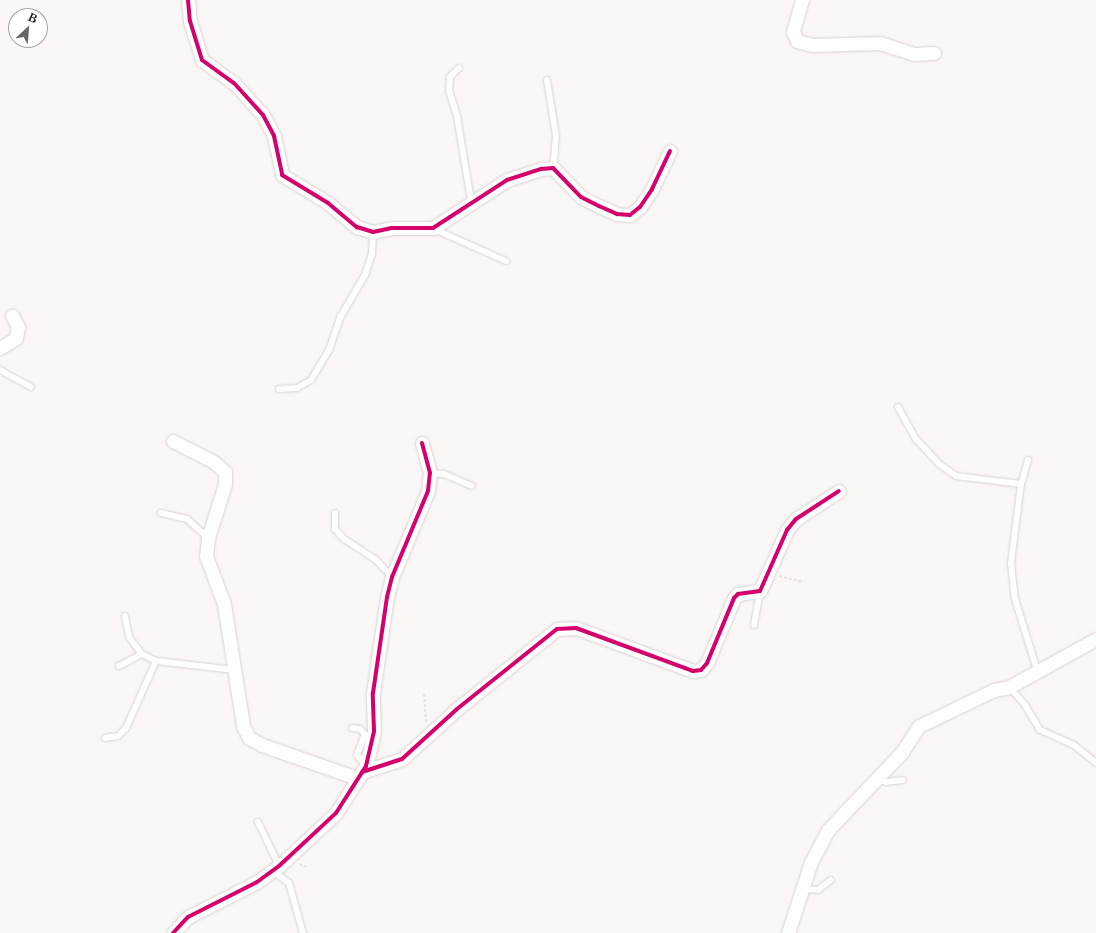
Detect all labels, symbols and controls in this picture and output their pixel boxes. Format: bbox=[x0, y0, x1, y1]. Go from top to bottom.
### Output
north arrow bbox=[8, 8, 48, 48]
text: B bbox=[26, 10, 40, 26]

